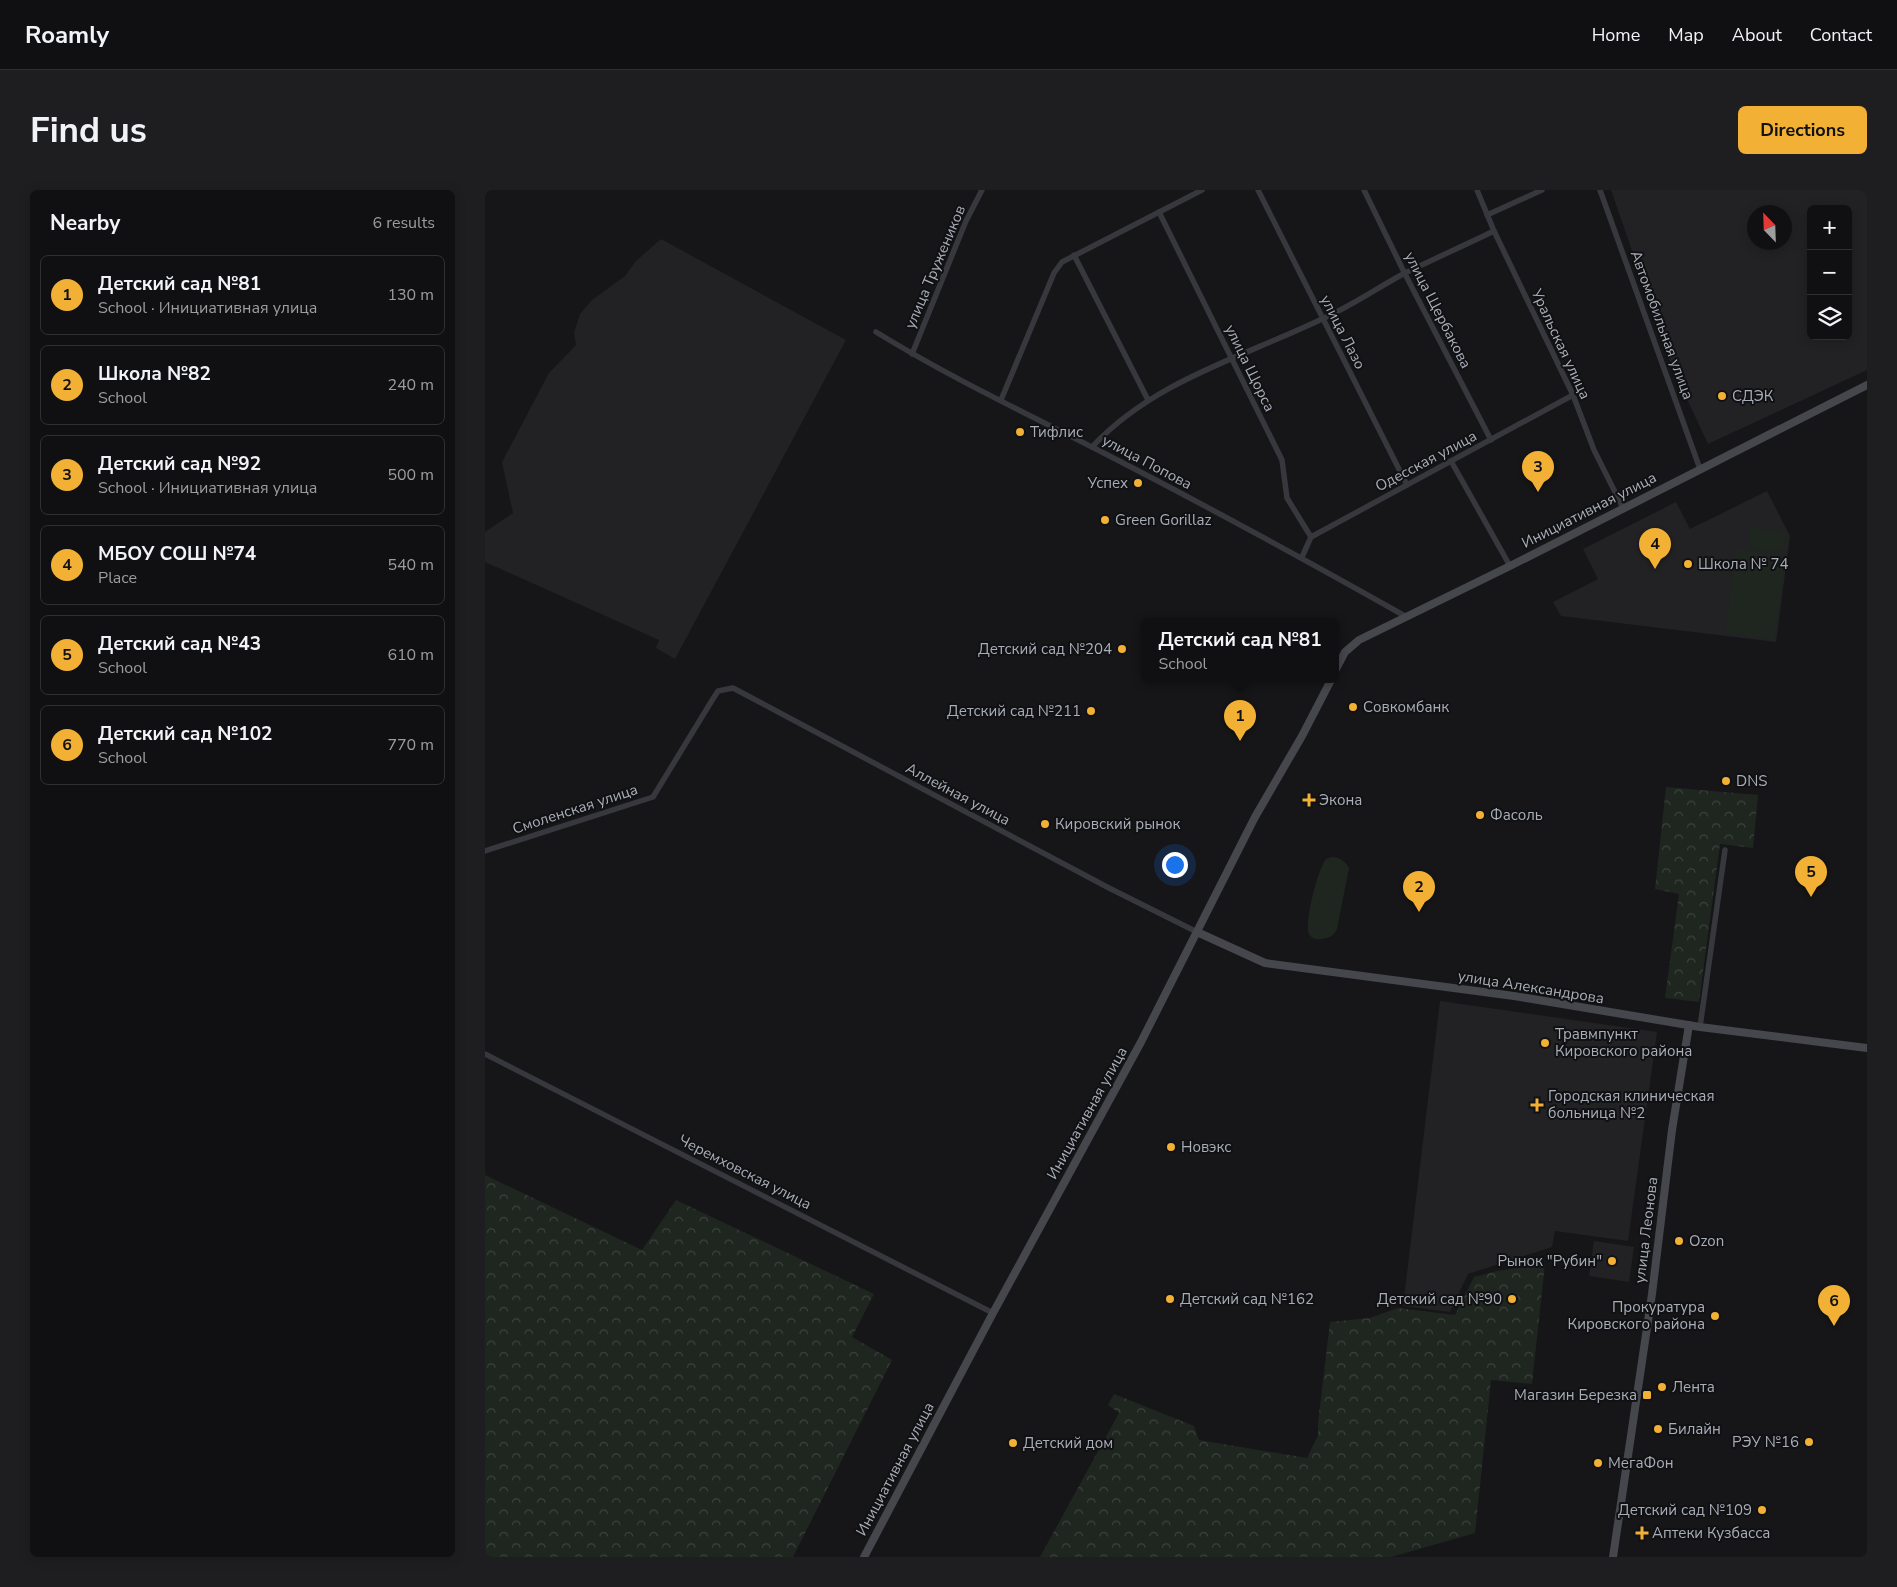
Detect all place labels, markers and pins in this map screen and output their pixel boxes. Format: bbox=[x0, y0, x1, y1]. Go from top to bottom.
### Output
place label: СДЭК bbox=[1732, 386, 1774, 406]
marker: СДЭК bbox=[1716, 390, 1728, 402]
place label: Тифлис bbox=[1030, 422, 1083, 442]
marker: Тифлис bbox=[1014, 426, 1026, 438]
pin: 3 bbox=[1522, 451, 1554, 492]
place label: Успех bbox=[1086, 473, 1128, 493]
marker: Успех bbox=[1132, 477, 1144, 489]
place label: Green Gorillaz bbox=[1115, 510, 1211, 530]
marker: Green Gorillaz bbox=[1099, 514, 1111, 526]
pin: 4 bbox=[1639, 528, 1671, 569]
place label: Школа № 74 bbox=[1698, 554, 1789, 574]
marker: Школа № 74 bbox=[1682, 558, 1694, 570]
place label: Детский сад №204 bbox=[978, 639, 1112, 659]
marker: Детский сад №204 bbox=[1116, 643, 1128, 655]
place label: Совкомбанк bbox=[1363, 697, 1449, 717]
pin: 1 bbox=[1224, 700, 1256, 741]
place label: Детский сад №211 bbox=[947, 701, 1081, 721]
marker: Совкомбанк bbox=[1347, 701, 1359, 713]
marker: Детский сад №211 bbox=[1085, 705, 1097, 717]
place label: DNS bbox=[1736, 771, 1767, 791]
marker: DNS bbox=[1720, 775, 1732, 787]
place label: Экона bbox=[1319, 790, 1362, 810]
marker: Экона bbox=[1303, 794, 1315, 806]
place label: Фасоль bbox=[1490, 805, 1543, 825]
marker: Фасоль bbox=[1474, 809, 1486, 821]
place label: Кировский рынок bbox=[1055, 814, 1180, 834]
marker: Кировский рынок bbox=[1039, 818, 1051, 830]
pin: 5 bbox=[1795, 856, 1827, 897]
pin: 2 bbox=[1403, 871, 1435, 912]
place label: Травмпункт Кировского района bbox=[1555, 1024, 1692, 1061]
marker: Травмпункт Кировского района bbox=[1539, 1037, 1551, 1049]
place label: Городская клиническая больница №2 bbox=[1548, 1086, 1715, 1123]
marker: Городская клиническая больница №2 bbox=[1530, 1098, 1544, 1112]
place label: Новэкс bbox=[1181, 1137, 1231, 1157]
marker: Новэкс bbox=[1165, 1141, 1177, 1153]
place label: Ozon bbox=[1689, 1231, 1724, 1251]
marker: Ozon bbox=[1673, 1235, 1685, 1247]
place label: Рынок "Рубин" bbox=[1498, 1251, 1602, 1271]
marker: Рынок "Рубин" bbox=[1606, 1255, 1618, 1267]
pin: 6 bbox=[1818, 1285, 1850, 1326]
place label: Детский сад №162 bbox=[1180, 1289, 1314, 1309]
place label: Детский сад №90 bbox=[1377, 1289, 1502, 1309]
marker: Детский сад №162 bbox=[1164, 1293, 1176, 1305]
marker: Детский сад №90 bbox=[1506, 1293, 1518, 1305]
place label: Прокуратура Кировского района bbox=[1568, 1297, 1705, 1334]
marker: Прокуратура Кировского района bbox=[1709, 1310, 1721, 1322]
place label: Лента bbox=[1672, 1377, 1715, 1397]
marker: Лента bbox=[1656, 1381, 1668, 1393]
place label: Магазин Березка bbox=[1514, 1385, 1637, 1405]
marker: Магазин Березка bbox=[1641, 1389, 1653, 1401]
place label: Билайн bbox=[1668, 1419, 1721, 1439]
marker: Билайн bbox=[1652, 1423, 1664, 1435]
place label: РЭУ №16 bbox=[1732, 1432, 1799, 1452]
place label: Детский дом bbox=[1023, 1433, 1113, 1453]
marker: РЭУ №16 bbox=[1803, 1436, 1815, 1448]
marker: Детский дом bbox=[1007, 1437, 1019, 1449]
place label: МегаФон bbox=[1608, 1453, 1674, 1473]
marker: МегаФон bbox=[1592, 1457, 1604, 1469]
place label: Детский сад №109 bbox=[1618, 1500, 1752, 1520]
marker: Детский сад №109 bbox=[1756, 1504, 1768, 1516]
place label: Аптеки Кузбасса bbox=[1652, 1523, 1770, 1543]
marker: Аптеки Кузбасса bbox=[1636, 1527, 1648, 1539]

